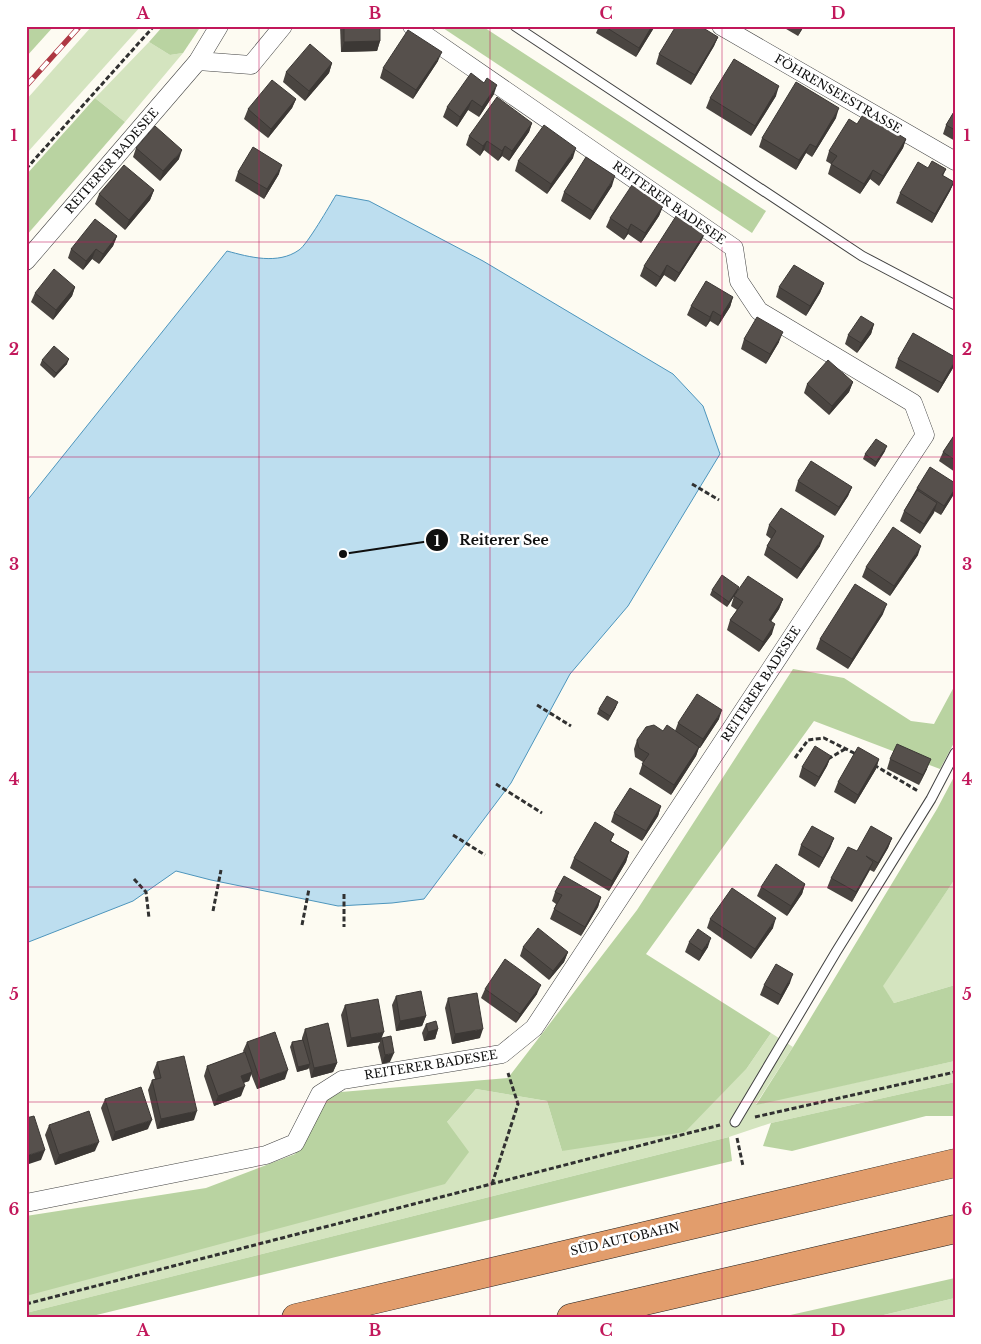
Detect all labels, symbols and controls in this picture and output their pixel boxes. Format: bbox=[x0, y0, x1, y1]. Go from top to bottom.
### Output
text: A bbox=[136, 3, 151, 23]
text: B bbox=[369, 3, 382, 23]
text: C bbox=[599, 3, 613, 23]
text: D bbox=[831, 3, 845, 23]
street label: FÖHRENSEESTRASSE bbox=[772, 50, 905, 136]
street label: REITERER BADESEE bbox=[62, 105, 162, 216]
text: 1 bbox=[11, 125, 18, 145]
text: 1 bbox=[964, 125, 971, 145]
street label: REITERER BADESEE bbox=[610, 158, 729, 248]
text: 2 bbox=[9, 339, 19, 359]
text: 2 bbox=[962, 339, 972, 359]
callout: Reiterer See bbox=[424, 526, 559, 555]
text: 1 bbox=[434, 531, 441, 550]
text: Reiterer See bbox=[459, 531, 549, 549]
text: 3 bbox=[9, 554, 19, 574]
text: 3 bbox=[962, 554, 972, 574]
street label: REITERER BADESEE bbox=[718, 623, 804, 744]
text: 4 bbox=[9, 769, 19, 789]
text: 4 bbox=[962, 769, 972, 789]
text: 5 bbox=[9, 984, 19, 1004]
text: 5 bbox=[962, 984, 972, 1004]
street label: REITERER BADESEE bbox=[363, 1047, 499, 1082]
text: 6 bbox=[9, 1199, 20, 1219]
text: 6 bbox=[962, 1199, 973, 1219]
street label: SÜD AUTOBAHN bbox=[568, 1217, 681, 1258]
text: A bbox=[136, 1320, 151, 1340]
text: B bbox=[369, 1320, 382, 1340]
text: C bbox=[599, 1320, 613, 1340]
text: D bbox=[831, 1320, 845, 1340]

